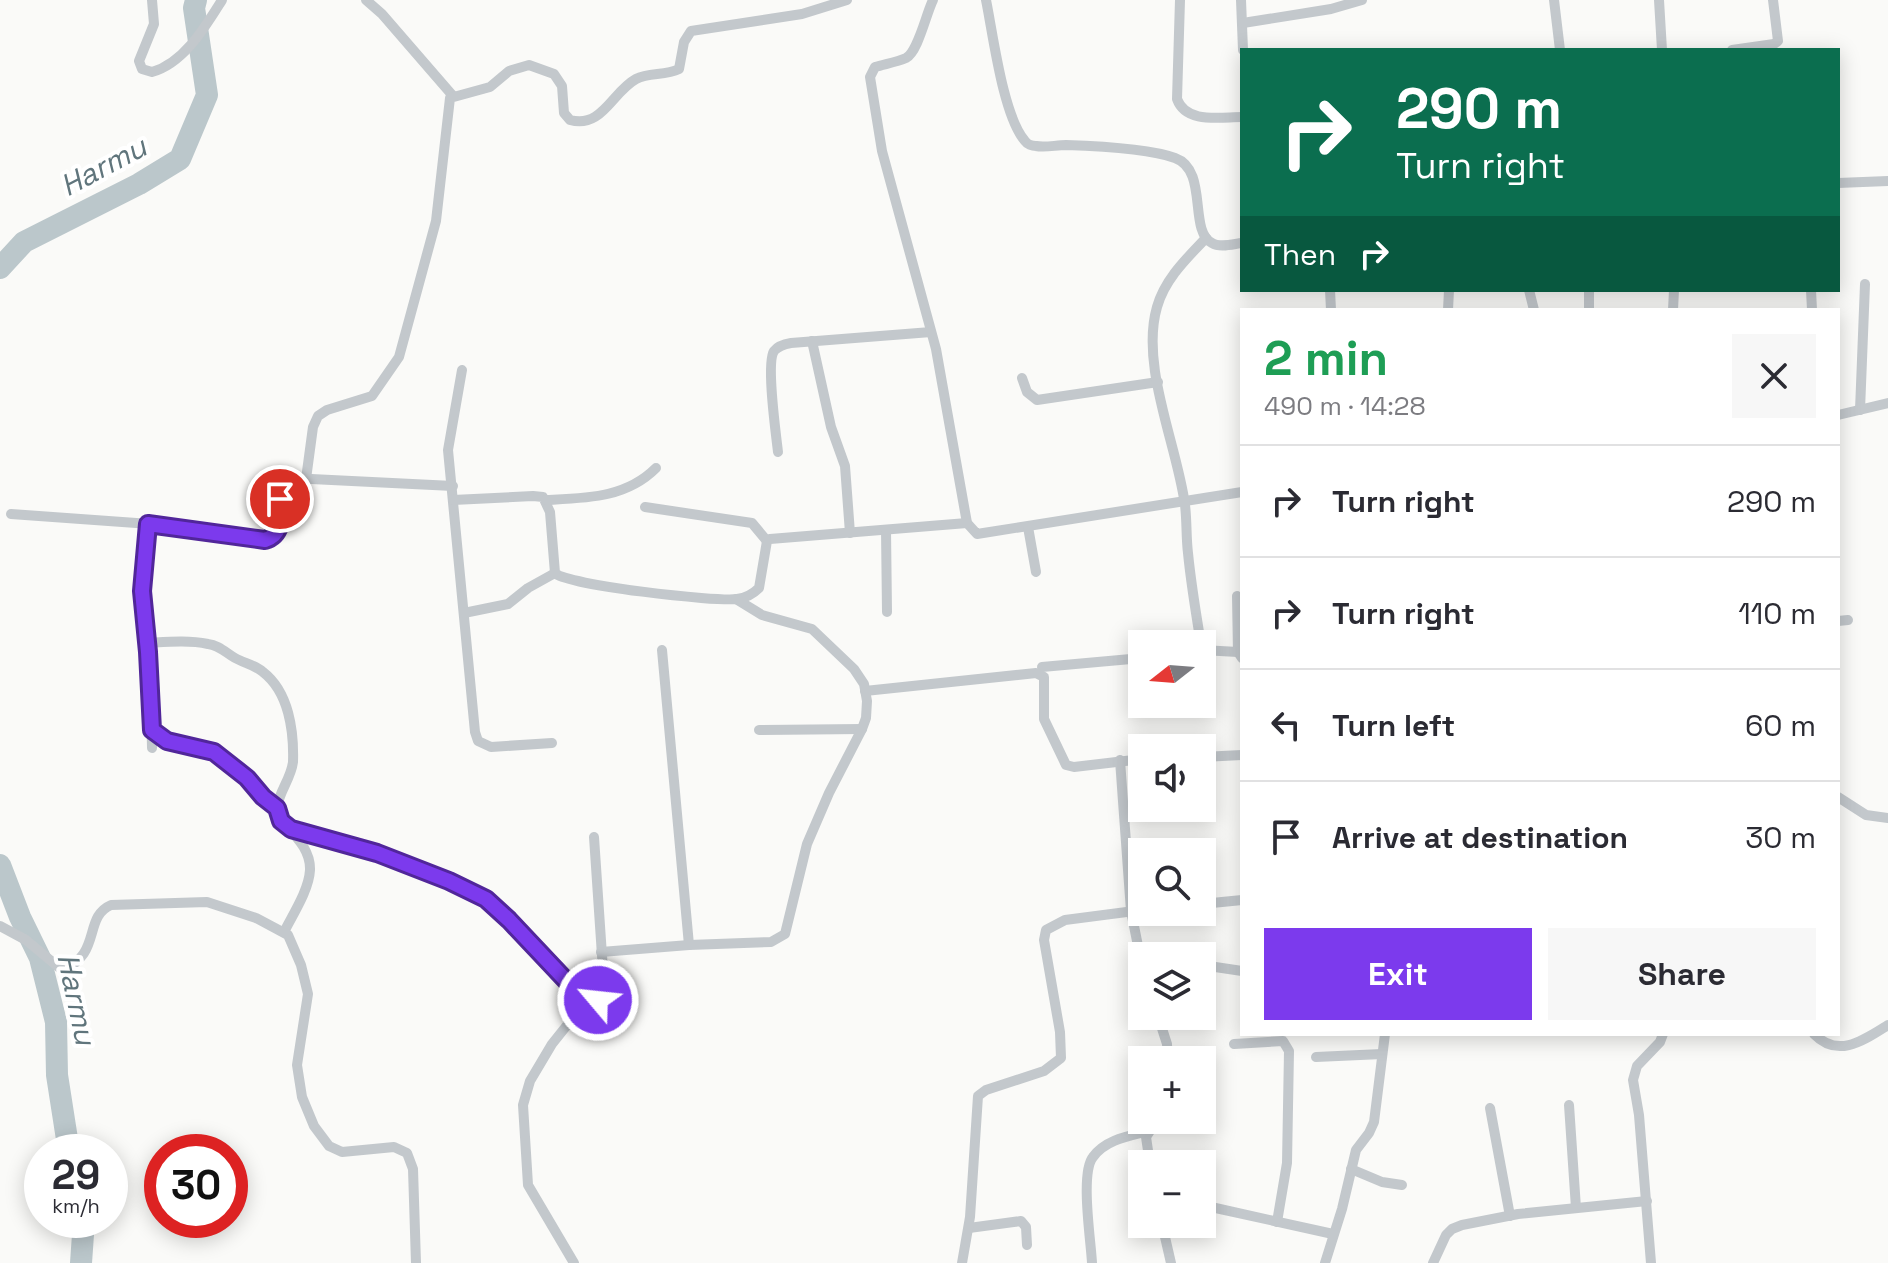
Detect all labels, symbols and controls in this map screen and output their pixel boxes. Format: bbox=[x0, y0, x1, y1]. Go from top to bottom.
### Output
text: 290 m bbox=[1396, 73, 1562, 144]
icon: right bbox=[1264, 80, 1368, 184]
water label: Harmu bbox=[53, 126, 154, 205]
text: Turn right bbox=[1396, 143, 1565, 189]
icon: right bbox=[1352, 232, 1396, 276]
text: Then bbox=[1264, 235, 1336, 274]
text: 2 min bbox=[1264, 328, 1388, 389]
button: close bbox=[1732, 334, 1816, 418]
text: 490 m · 14:28 bbox=[1264, 389, 1426, 423]
pin bbox=[246, 465, 314, 533]
icon: arrive bbox=[258, 477, 302, 521]
icon: right bbox=[1264, 479, 1308, 523]
text: Turn right bbox=[1332, 482, 1475, 521]
text: 290 m bbox=[1727, 482, 1816, 521]
icon: right bbox=[1264, 591, 1308, 635]
text: Turn right bbox=[1332, 594, 1475, 633]
text: 110 m bbox=[1738, 594, 1816, 633]
north arrow bbox=[1128, 630, 1216, 718]
map controls bbox=[1128, 630, 1216, 1238]
icon: left bbox=[1264, 703, 1308, 747]
text: Turn left bbox=[1332, 706, 1455, 745]
text: 60 m bbox=[1745, 706, 1816, 745]
button: sound bbox=[1128, 734, 1216, 822]
icon: arrive bbox=[1264, 815, 1308, 859]
text: Arrive at destination bbox=[1332, 818, 1628, 857]
text: 30 m bbox=[1745, 818, 1816, 857]
button: search bbox=[1128, 838, 1216, 926]
button: Exit bbox=[1264, 928, 1532, 1020]
button: Share bbox=[1548, 928, 1816, 1020]
button: layers bbox=[1128, 942, 1216, 1030]
water label: Harmu bbox=[48, 950, 106, 1050]
position arrow bbox=[556, 958, 640, 1042]
button: + bbox=[1128, 1046, 1216, 1134]
speed limit sign: 30 bbox=[144, 1134, 248, 1238]
text: 29 bbox=[52, 1150, 100, 1201]
button: − bbox=[1128, 1150, 1216, 1238]
text: km/h bbox=[52, 1193, 100, 1219]

